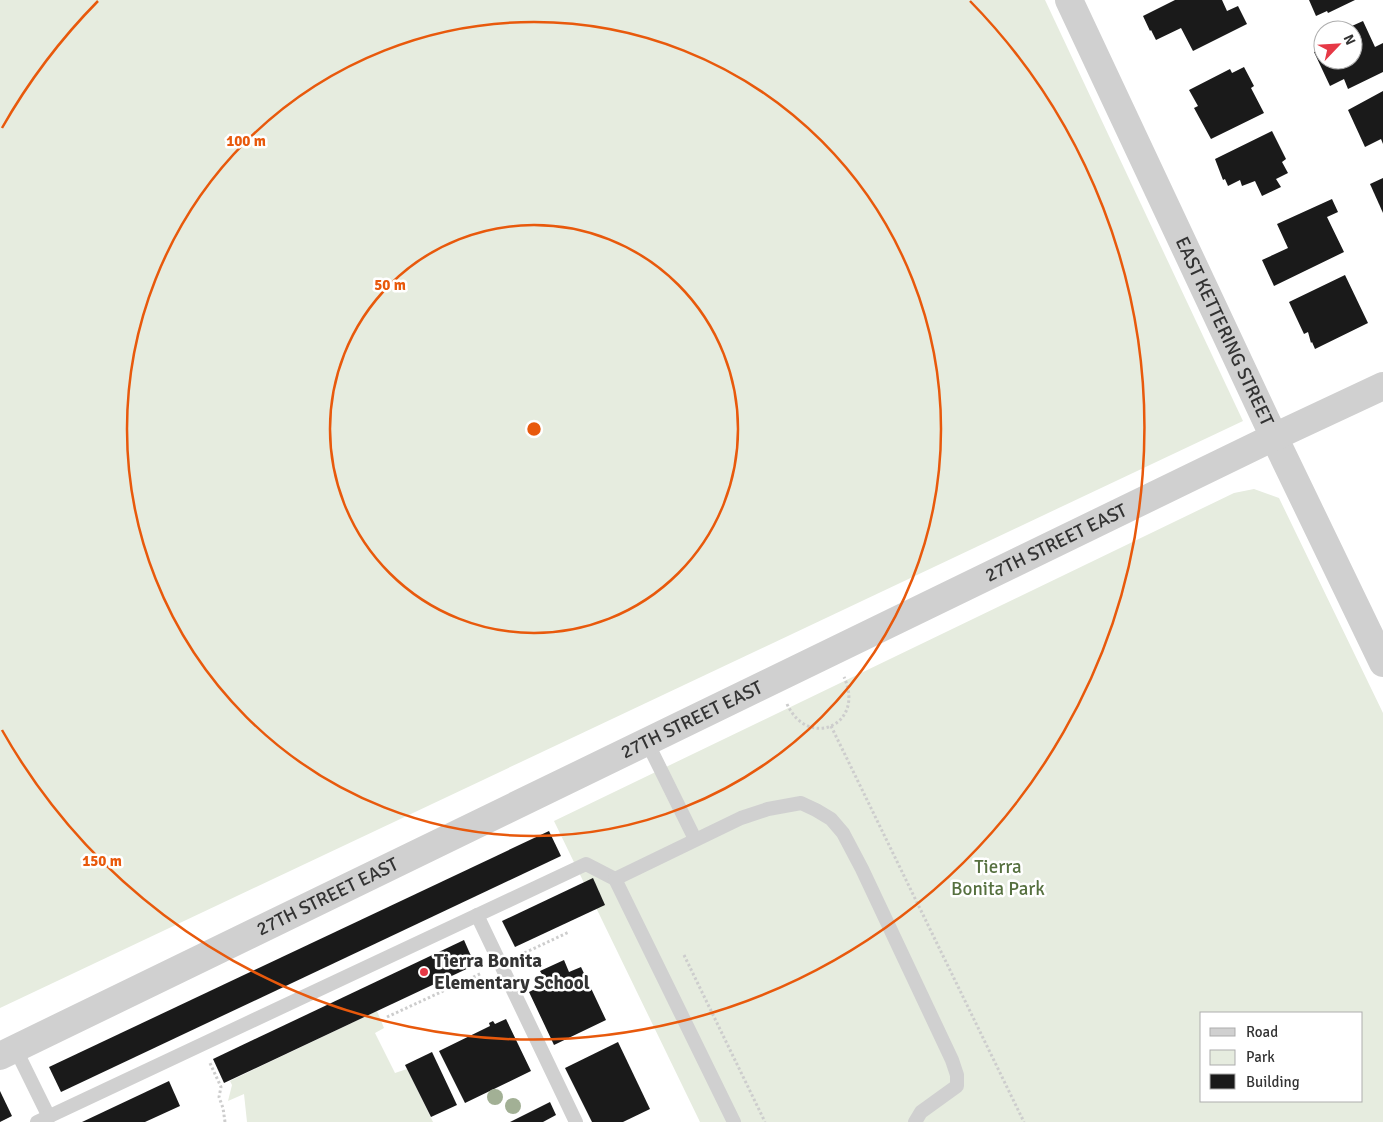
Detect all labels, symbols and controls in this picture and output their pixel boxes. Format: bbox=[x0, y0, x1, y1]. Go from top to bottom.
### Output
north arrow bbox=[1313, 20, 1363, 70]
text: N bbox=[1340, 32, 1359, 48]
text: 100 m bbox=[226, 132, 266, 150]
street label: EAST KETTERING STREET bbox=[1170, 233, 1279, 430]
text: 50 m bbox=[374, 276, 406, 294]
centre of rings bbox=[525, 420, 543, 438]
street label: 27TH STREET EAST bbox=[981, 498, 1131, 588]
street label: 27TH STREET EAST bbox=[617, 675, 767, 765]
text: 150 m bbox=[82, 852, 122, 870]
street label: 27TH STREET EAST bbox=[253, 852, 403, 942]
park label: Tierra Bonita Park bbox=[951, 855, 1045, 901]
place label: Tierra Bonita Elementary School bbox=[434, 949, 590, 995]
marker: Tierra Bonita Elementary School bbox=[418, 966, 430, 978]
legend bbox=[1200, 1012, 1363, 1102]
text: Road bbox=[1246, 1023, 1278, 1041]
text: Park bbox=[1246, 1048, 1275, 1066]
text: Building bbox=[1246, 1073, 1300, 1091]

